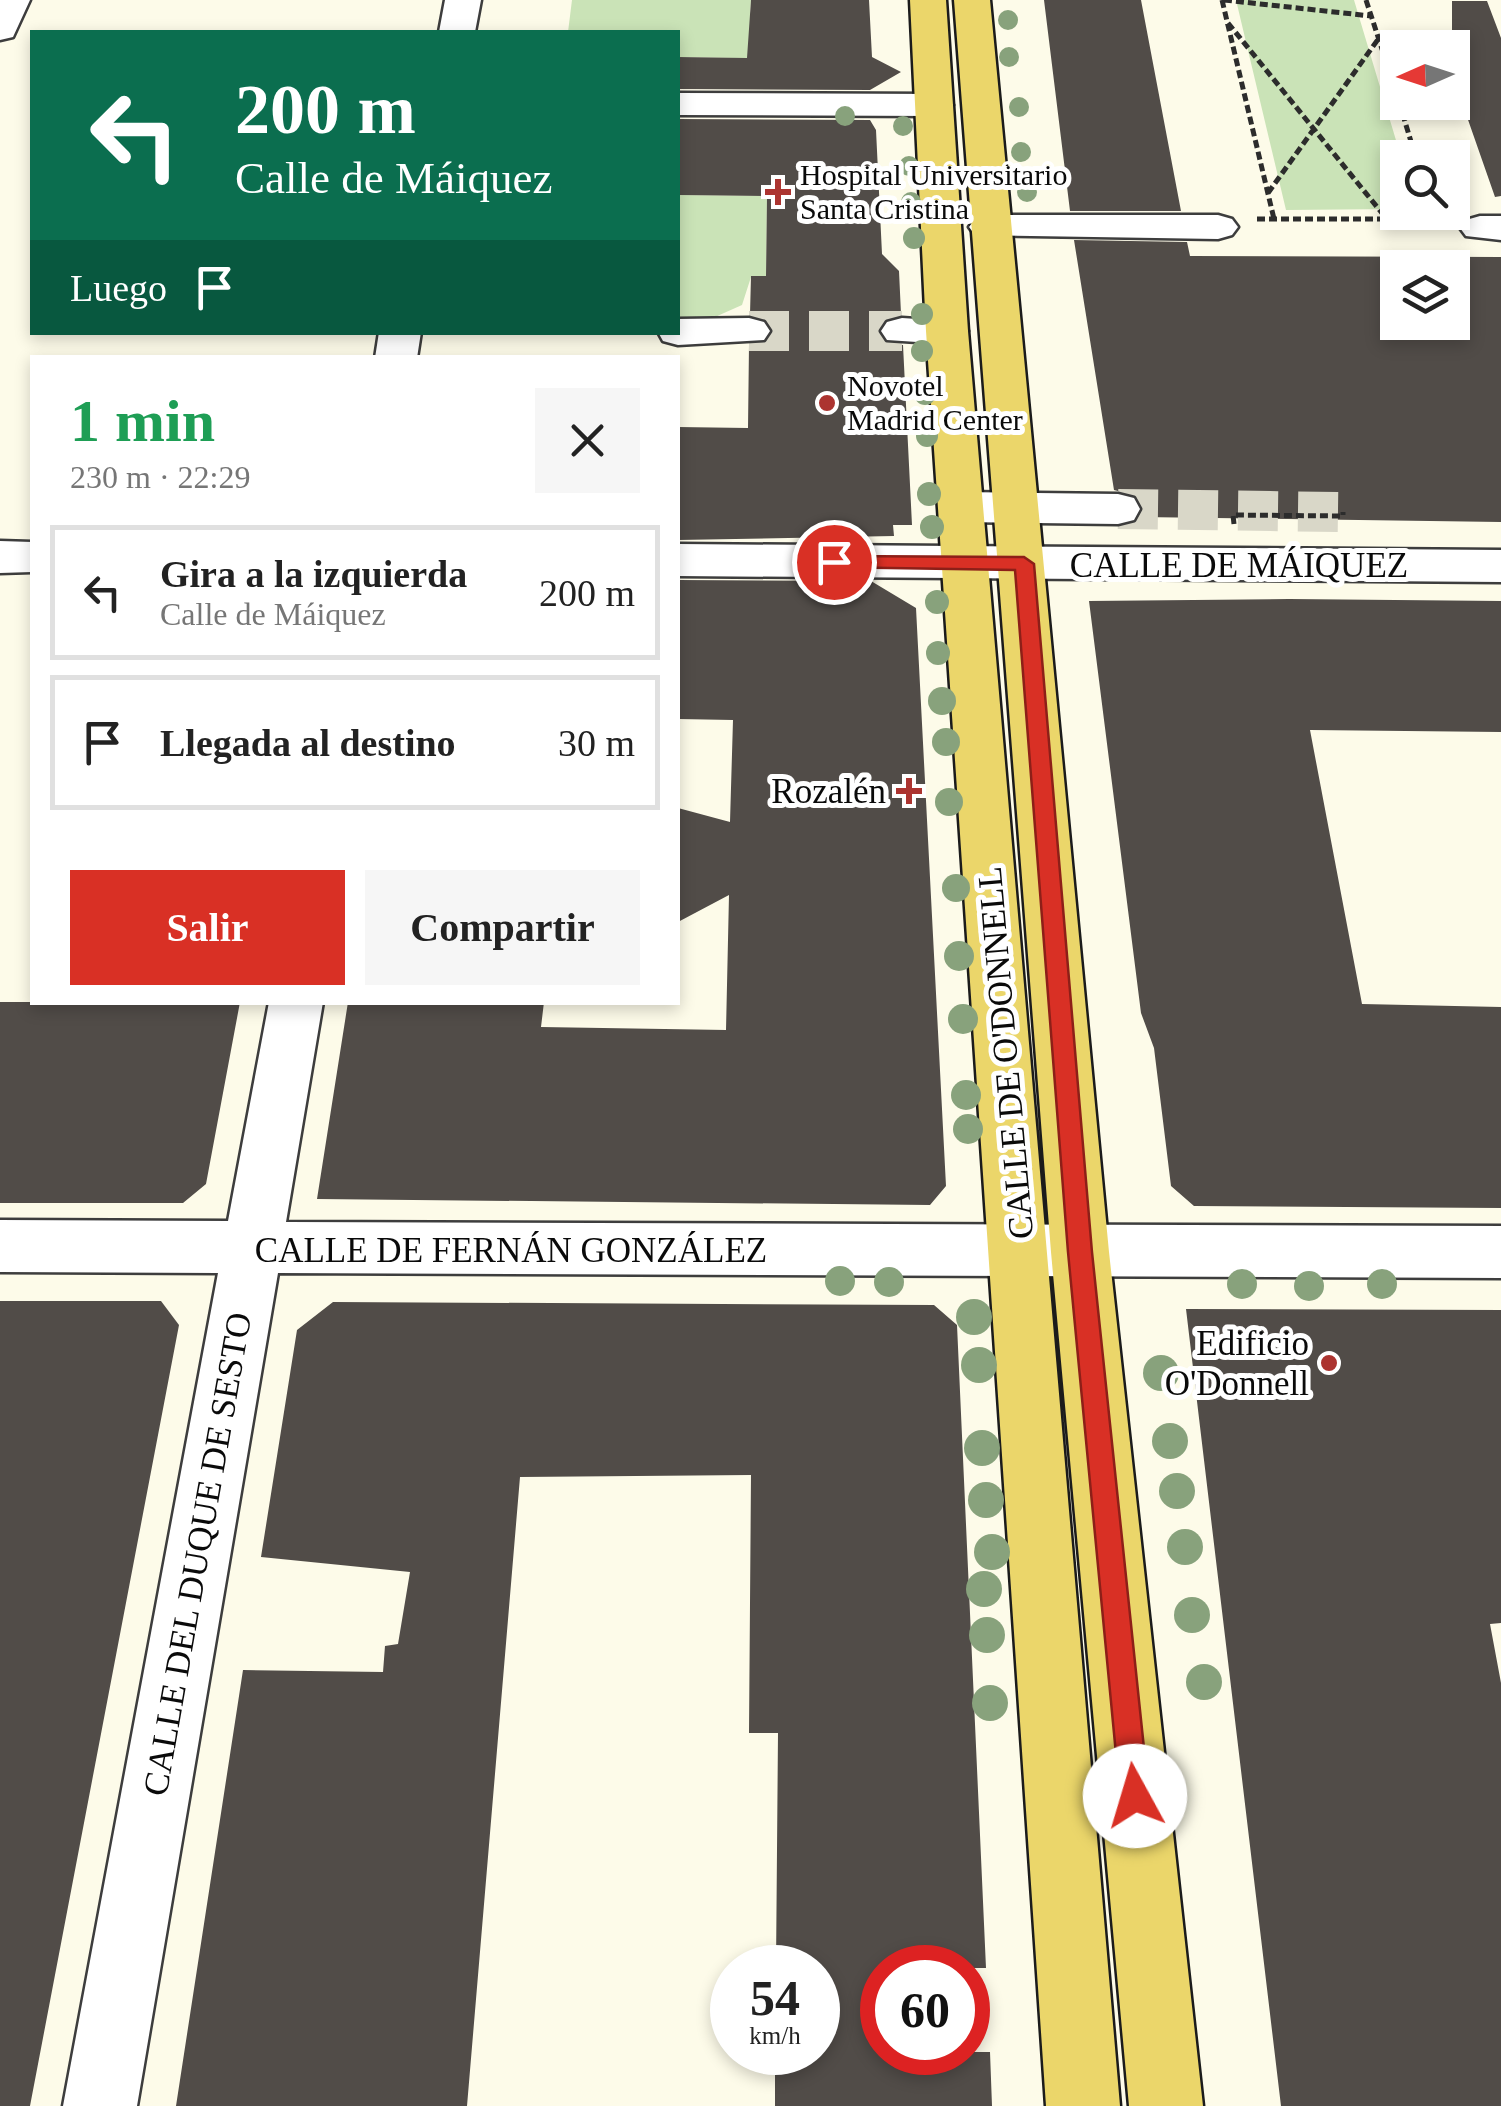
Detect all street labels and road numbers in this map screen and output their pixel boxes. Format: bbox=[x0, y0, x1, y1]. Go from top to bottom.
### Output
street label: CALLE DE MÁIQUEZ bbox=[1070, 546, 1408, 585]
street label: CALLE DE O'DONNELL bbox=[970, 865, 1041, 1241]
street label: CALLE DE FERNÁN GONZÁLEZ bbox=[255, 1231, 767, 1270]
street label: CALLE DEL DUQUE DE SESTO bbox=[136, 1309, 259, 1799]

